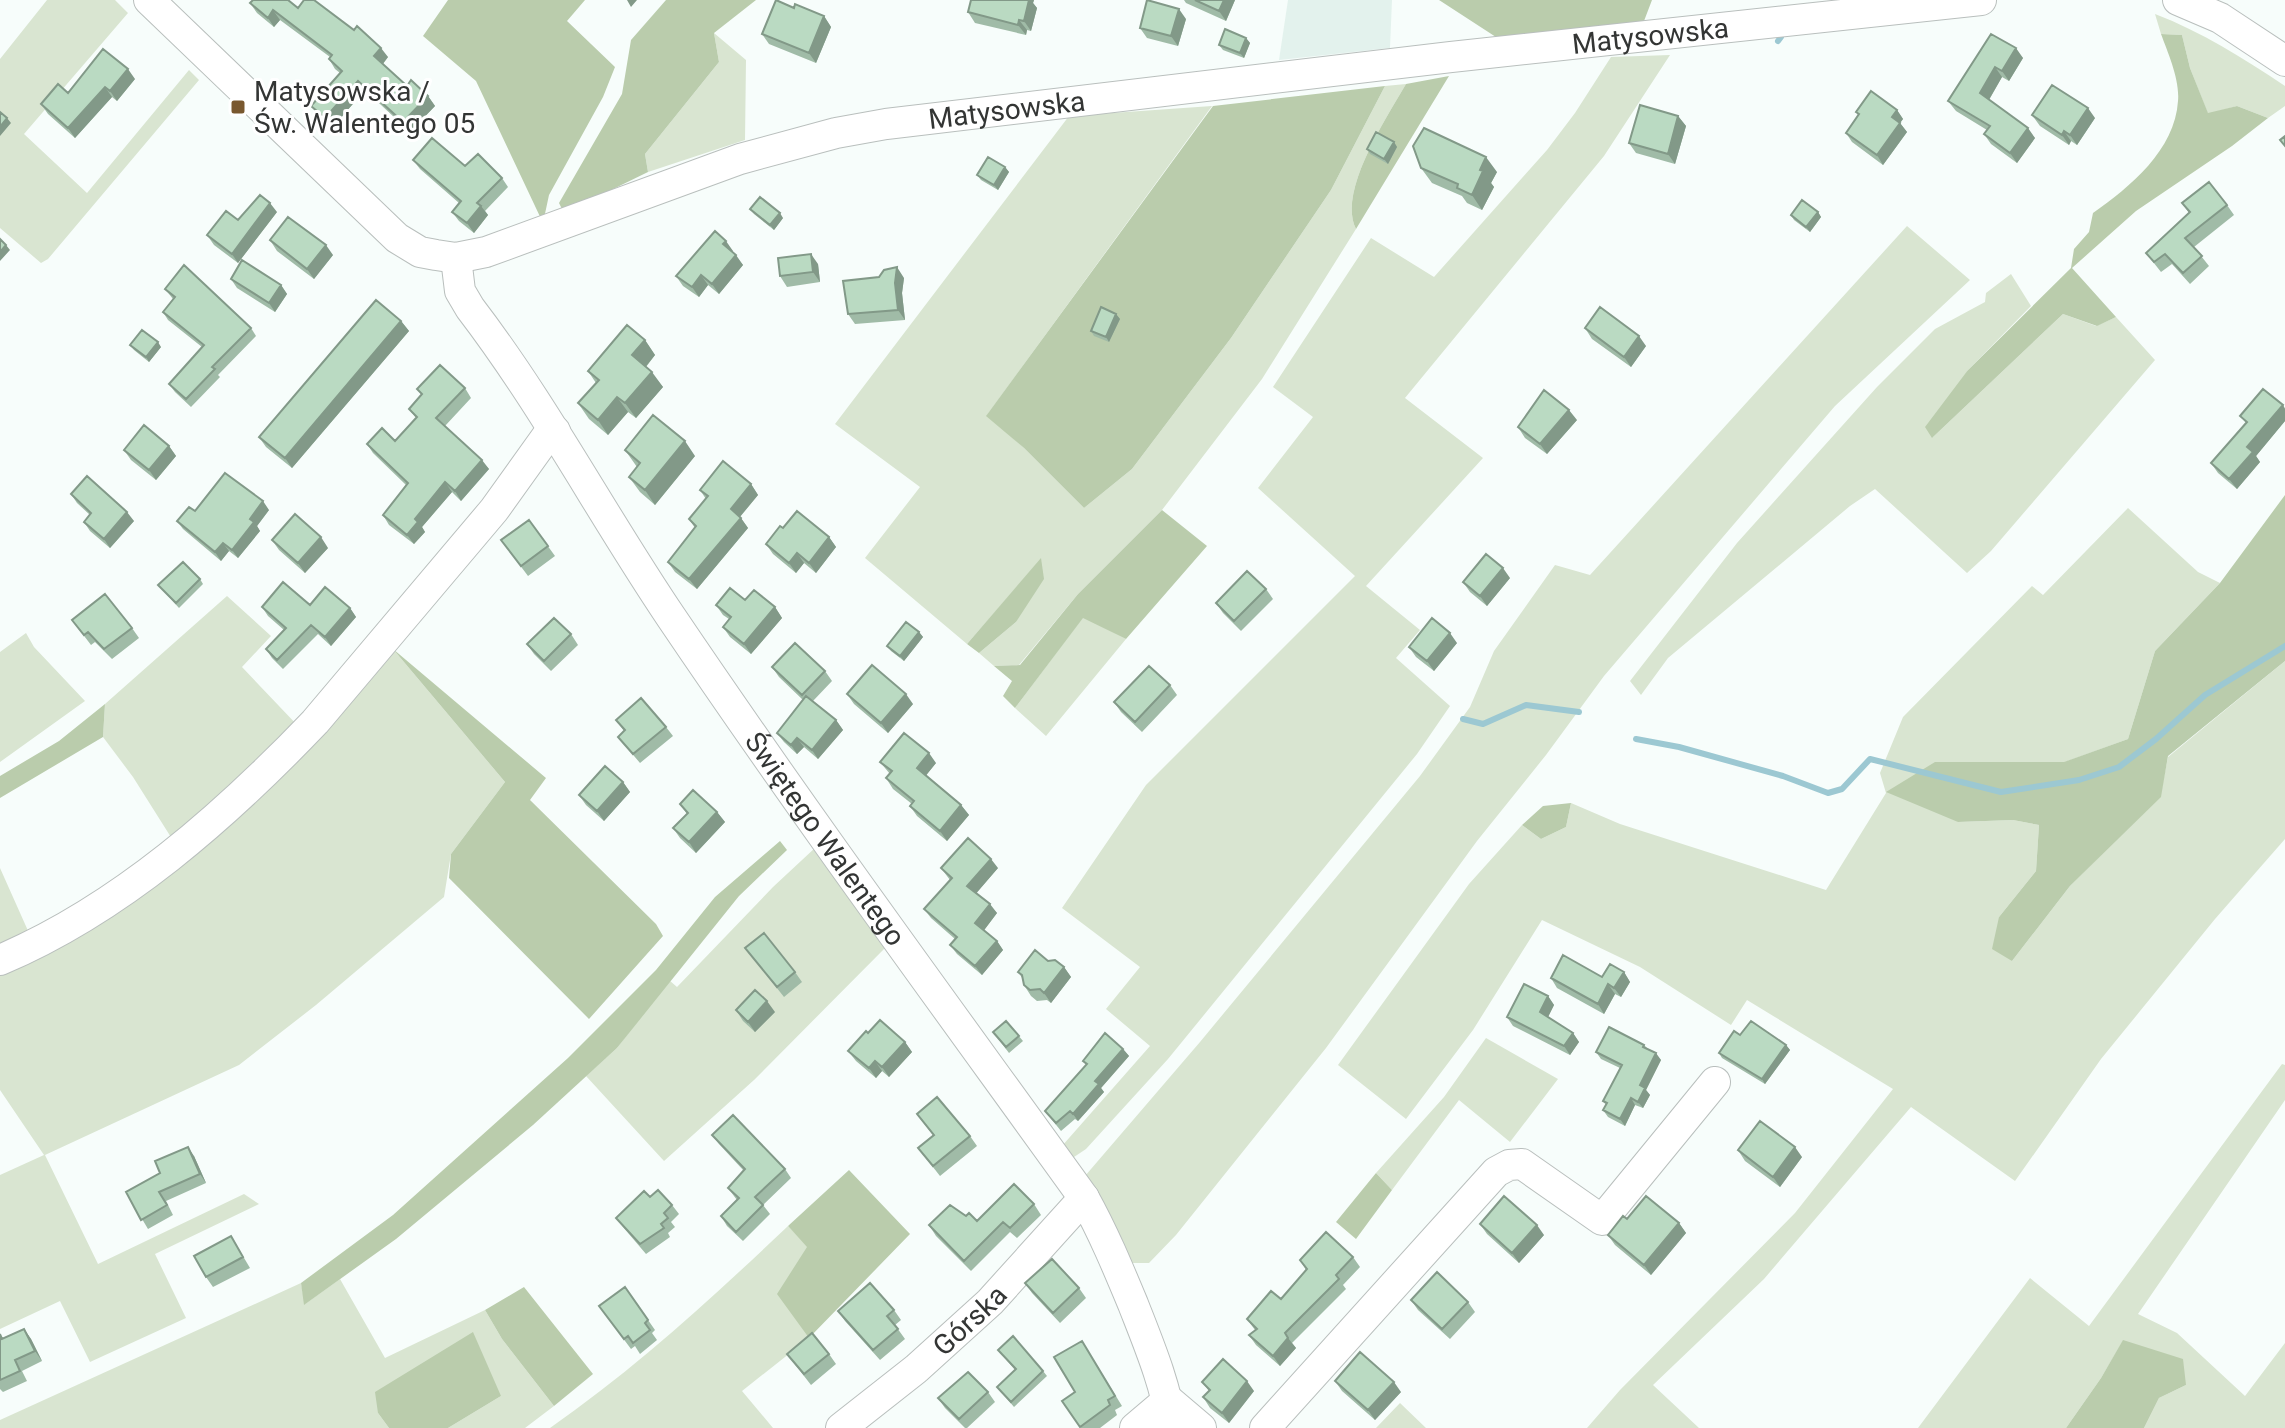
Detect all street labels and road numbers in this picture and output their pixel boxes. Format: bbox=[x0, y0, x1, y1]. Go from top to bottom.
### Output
street label: Matysowska bbox=[1570, 11, 1730, 60]
street label: Matysowska bbox=[927, 84, 1087, 135]
street label: Świętego Walentego bbox=[738, 725, 913, 952]
street label: Górska bbox=[926, 1278, 1014, 1362]

